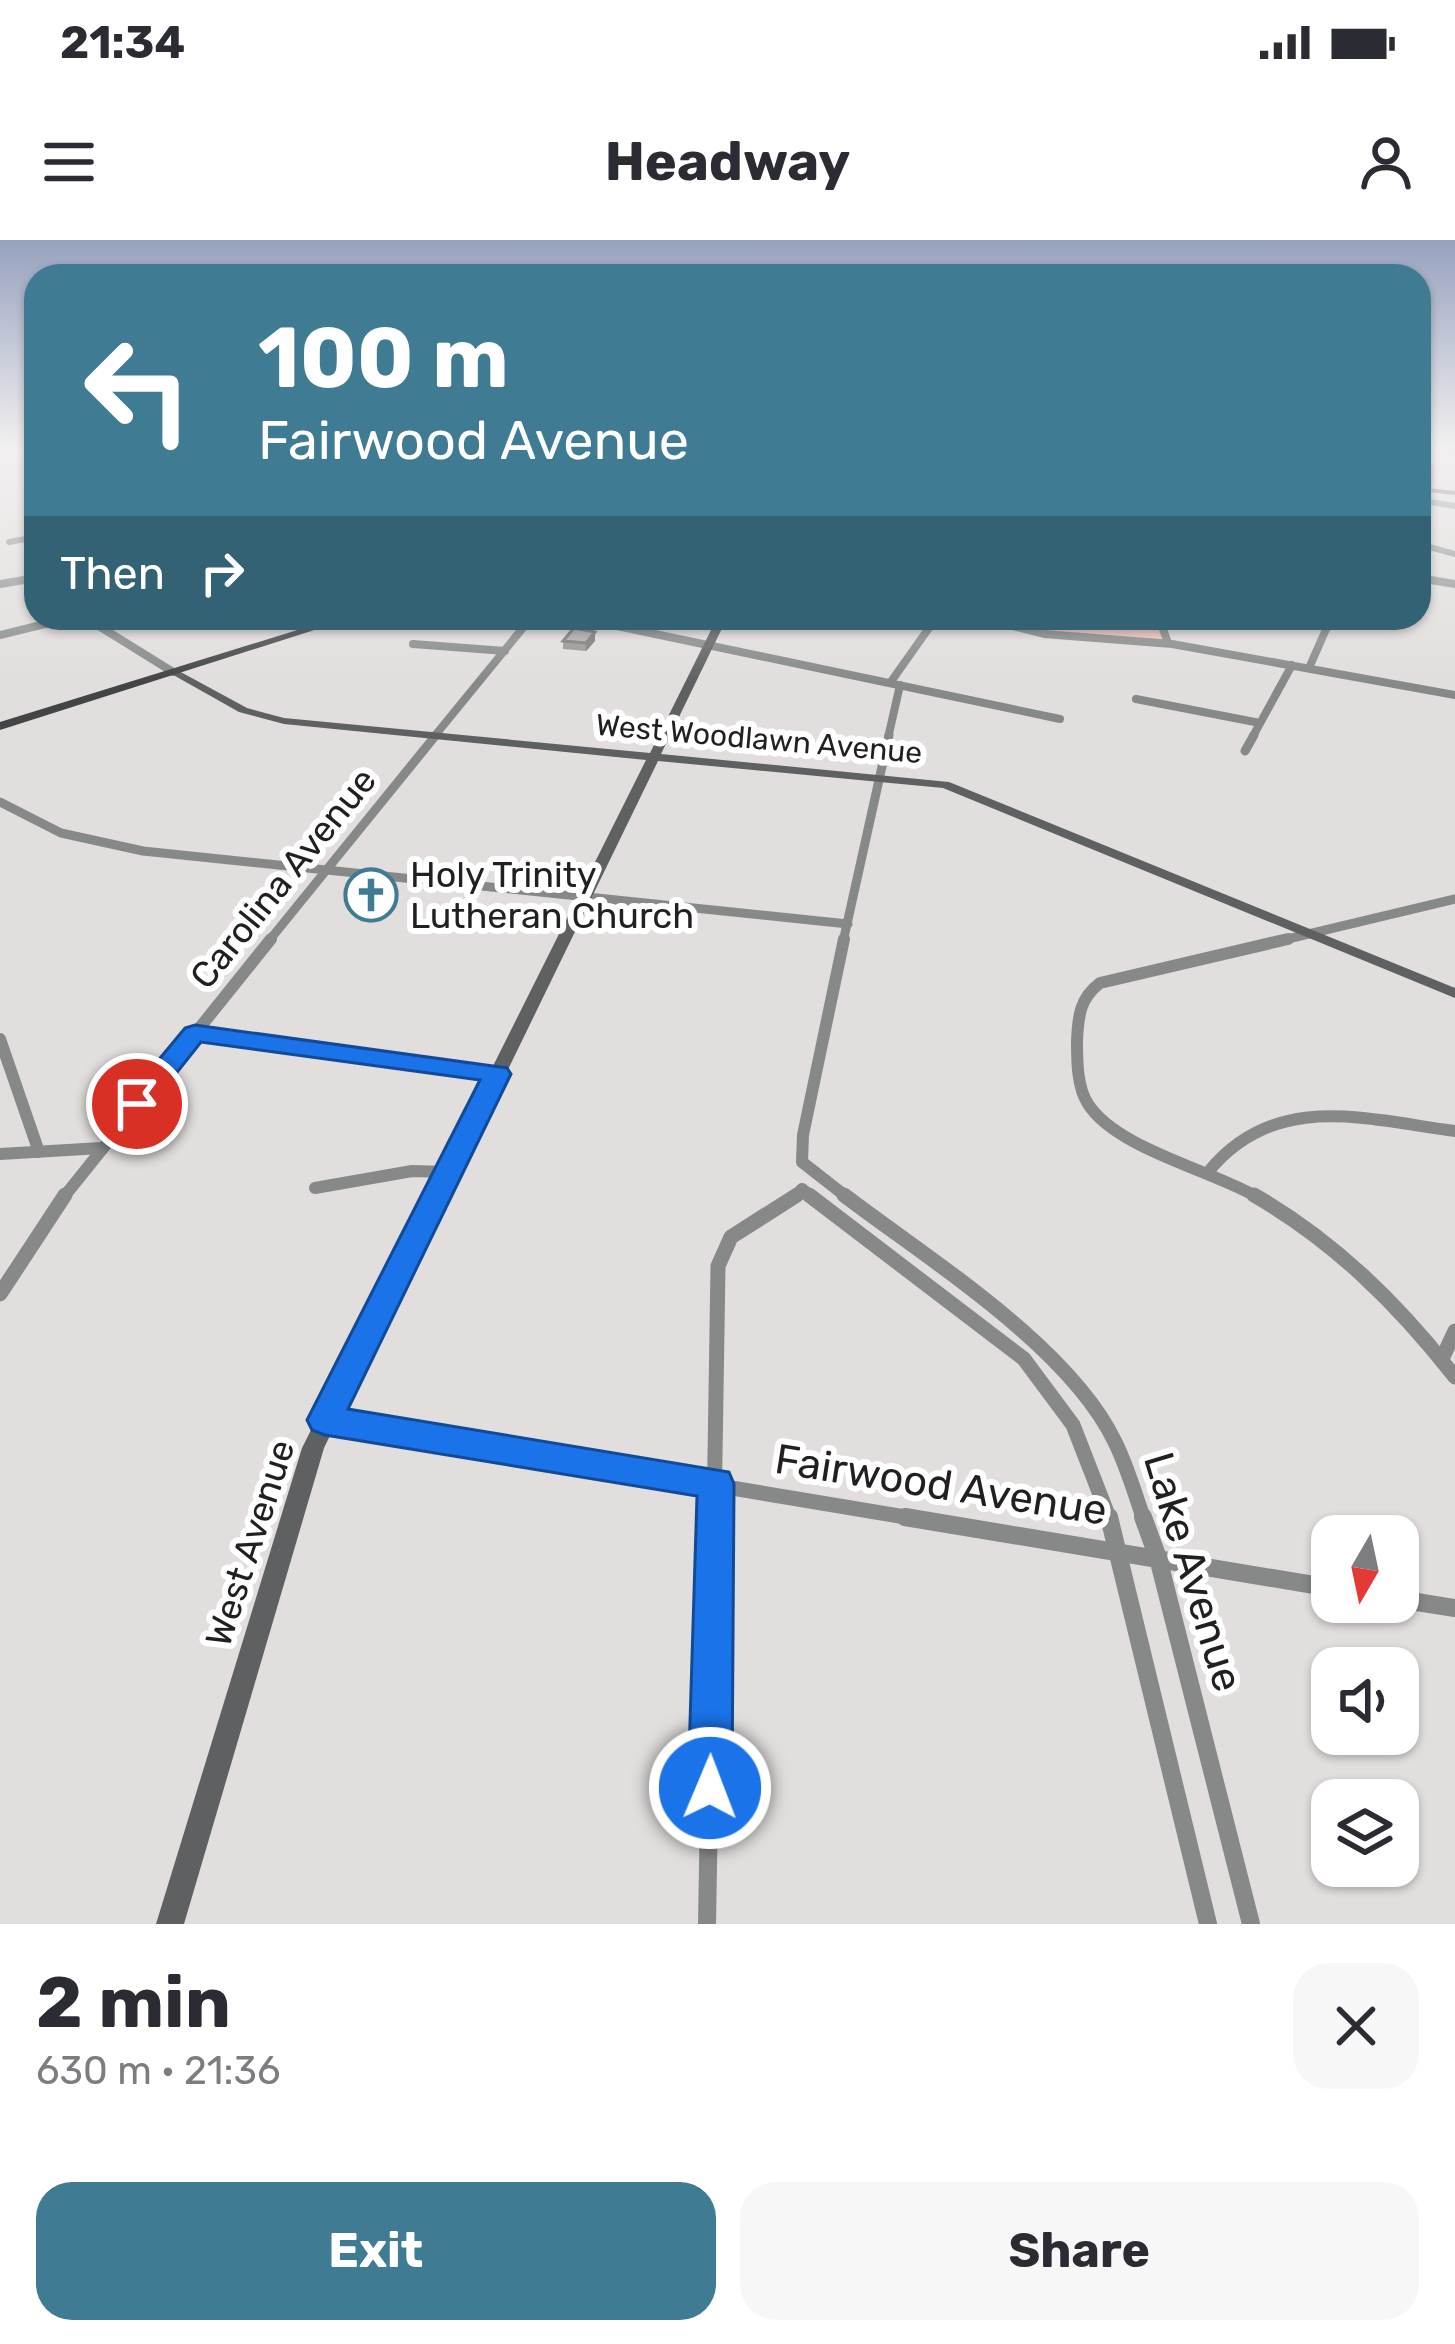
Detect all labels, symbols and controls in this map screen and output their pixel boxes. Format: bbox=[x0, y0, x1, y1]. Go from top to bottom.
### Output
text: 21:34 bbox=[60, 16, 185, 69]
icon: menu bbox=[36, 129, 102, 195]
icon: person bbox=[1353, 129, 1419, 195]
text: Headway bbox=[605, 130, 850, 194]
text: 100 m bbox=[258, 308, 509, 408]
icon: left bbox=[60, 312, 216, 468]
text: Fairwood Avenue bbox=[258, 409, 689, 473]
icon: right bbox=[189, 540, 255, 606]
text: Then bbox=[60, 547, 165, 600]
street label: West Woodlawn Avenue bbox=[594, 707, 924, 771]
street label: Carolina Avenue bbox=[181, 759, 385, 997]
place label: Holy Trinity Lutheran Church bbox=[410, 853, 694, 937]
church icon: Holy Trinity Lutheran Church bbox=[343, 867, 399, 923]
pin bbox=[86, 1053, 188, 1155]
icon: arrive bbox=[104, 1071, 170, 1137]
street label: West Avenue bbox=[196, 1434, 304, 1652]
street label: Fairwood Avenue bbox=[772, 1434, 1110, 1536]
street label: Lake Avenue bbox=[1133, 1446, 1253, 1698]
north arrow bbox=[1311, 1515, 1419, 1623]
map controls bbox=[1311, 1515, 1419, 1887]
button: sound bbox=[1311, 1647, 1419, 1755]
position arrow bbox=[647, 1725, 773, 1851]
button: layers bbox=[1311, 1779, 1419, 1887]
text: 2 min bbox=[36, 1960, 231, 2045]
button: close bbox=[1293, 1963, 1419, 2089]
text: 630 m · 21:36 bbox=[36, 2048, 280, 2094]
button: Exit bbox=[36, 2182, 716, 2320]
button: Share bbox=[740, 2182, 1419, 2320]

